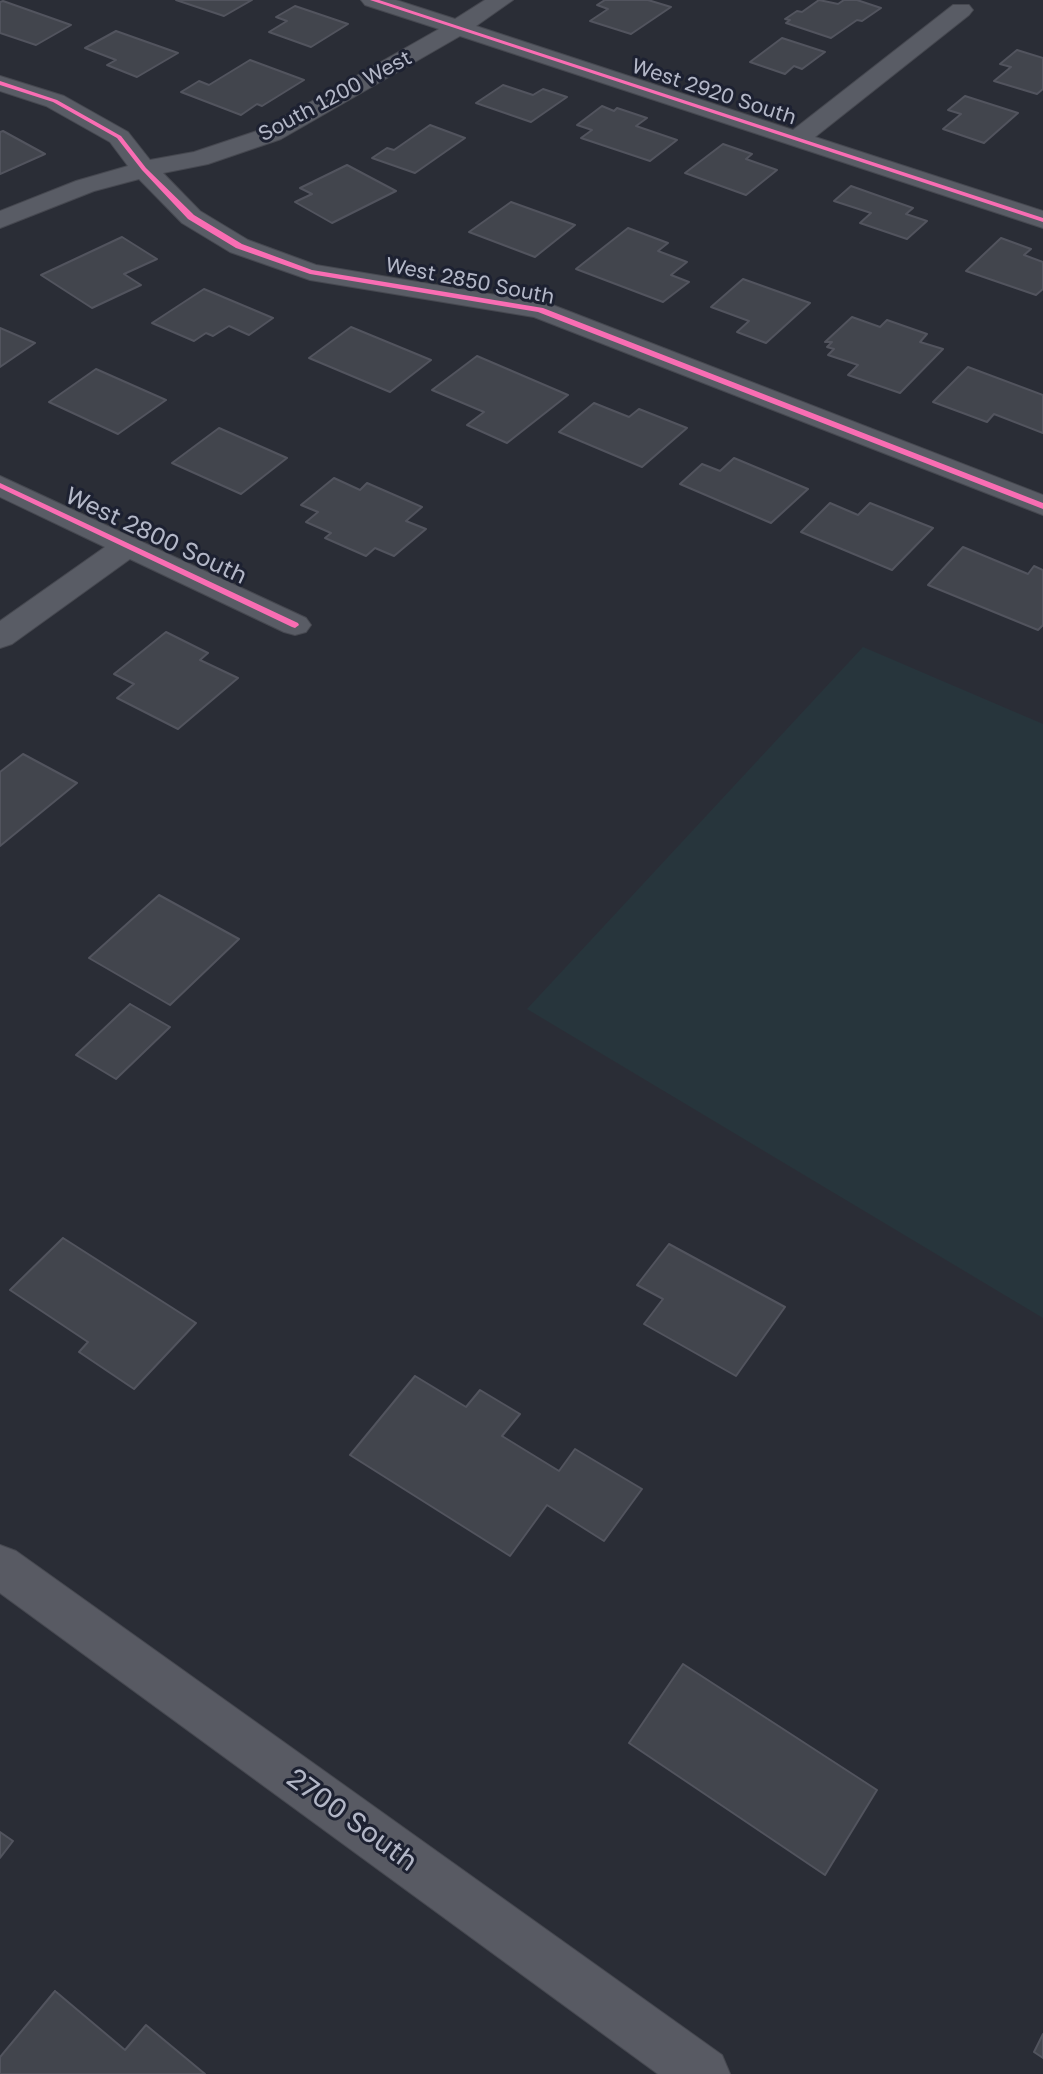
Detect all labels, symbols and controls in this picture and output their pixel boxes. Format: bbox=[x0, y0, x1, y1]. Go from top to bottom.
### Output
street label: South 1200 West bbox=[254, 45, 416, 147]
street label: West 2920 South bbox=[628, 53, 800, 131]
street label: West 2850 South bbox=[383, 252, 557, 310]
street label: West 2800 South bbox=[61, 481, 251, 591]
street label: 2700 South bbox=[280, 1761, 424, 1879]

